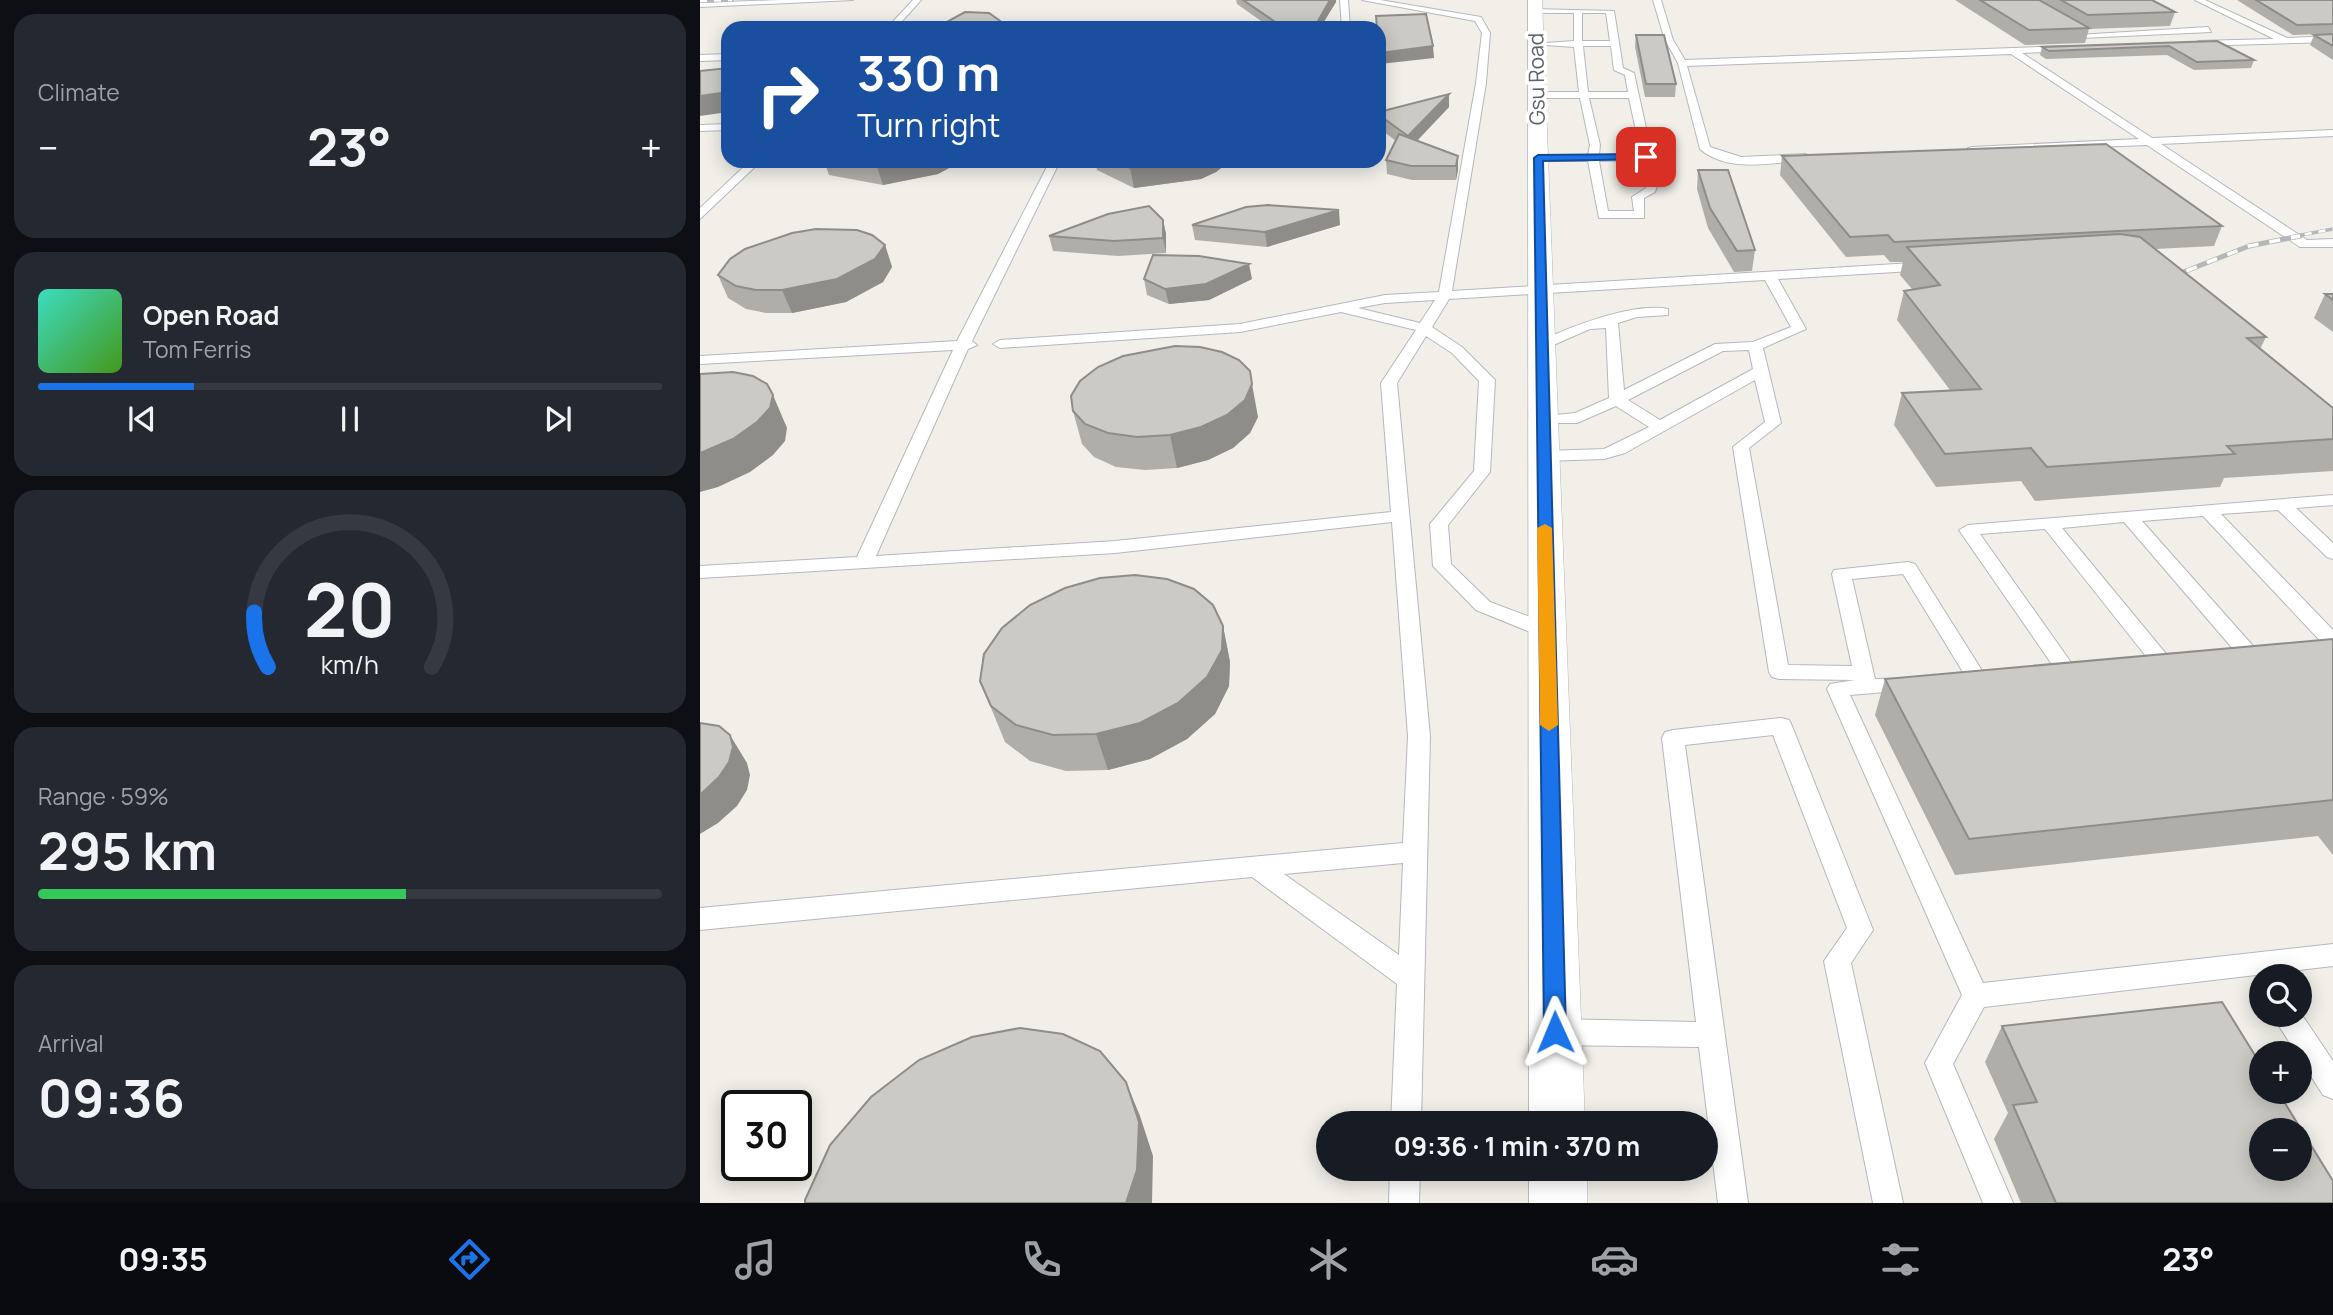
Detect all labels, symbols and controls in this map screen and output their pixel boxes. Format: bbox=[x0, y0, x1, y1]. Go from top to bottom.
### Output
street label: Gsu Road bbox=[1521, 33, 1551, 125]
text: 330 m bbox=[857, 39, 1000, 106]
icon: right bbox=[742, 49, 833, 140]
text: Climate bbox=[38, 76, 120, 108]
text: Turn right bbox=[857, 103, 1000, 147]
text: 23° bbox=[307, 111, 392, 182]
text: − bbox=[38, 121, 59, 173]
text: + bbox=[640, 121, 662, 173]
pin bbox=[1616, 127, 1676, 187]
icon: arrive bbox=[1627, 138, 1665, 176]
text: Open Road bbox=[143, 297, 279, 333]
text: Tom Ferris bbox=[143, 333, 251, 365]
icon: previous bbox=[123, 400, 161, 438]
icon: pause bbox=[331, 400, 369, 438]
icon: next bbox=[539, 400, 577, 438]
text: 20 bbox=[304, 560, 396, 660]
text: km/h bbox=[321, 647, 379, 682]
text: Range · 59% bbox=[38, 780, 169, 812]
text: 295 km bbox=[38, 815, 217, 886]
map controls bbox=[2249, 964, 2312, 1181]
button: search bbox=[2249, 964, 2312, 1027]
position arrow bbox=[1518, 995, 1592, 1069]
text: Arrival bbox=[38, 1027, 104, 1059]
button: + bbox=[2249, 1041, 2312, 1104]
text: 09:36 bbox=[38, 1062, 185, 1133]
speed limit sign: 30 bbox=[721, 1090, 812, 1181]
button: − bbox=[2249, 1118, 2312, 1181]
text: 09:36 · 1 min · 370 m bbox=[1394, 1128, 1640, 1164]
icon: directions bbox=[445, 1235, 494, 1284]
icon: music bbox=[731, 1235, 780, 1284]
icon: phone bbox=[1017, 1235, 1066, 1284]
icon: climate bbox=[1304, 1235, 1353, 1284]
icon: car bbox=[1590, 1235, 1639, 1284]
icon: filters bbox=[1876, 1235, 1925, 1284]
text: 09:35 bbox=[119, 1237, 208, 1281]
text: 23° bbox=[2162, 1237, 2214, 1281]

